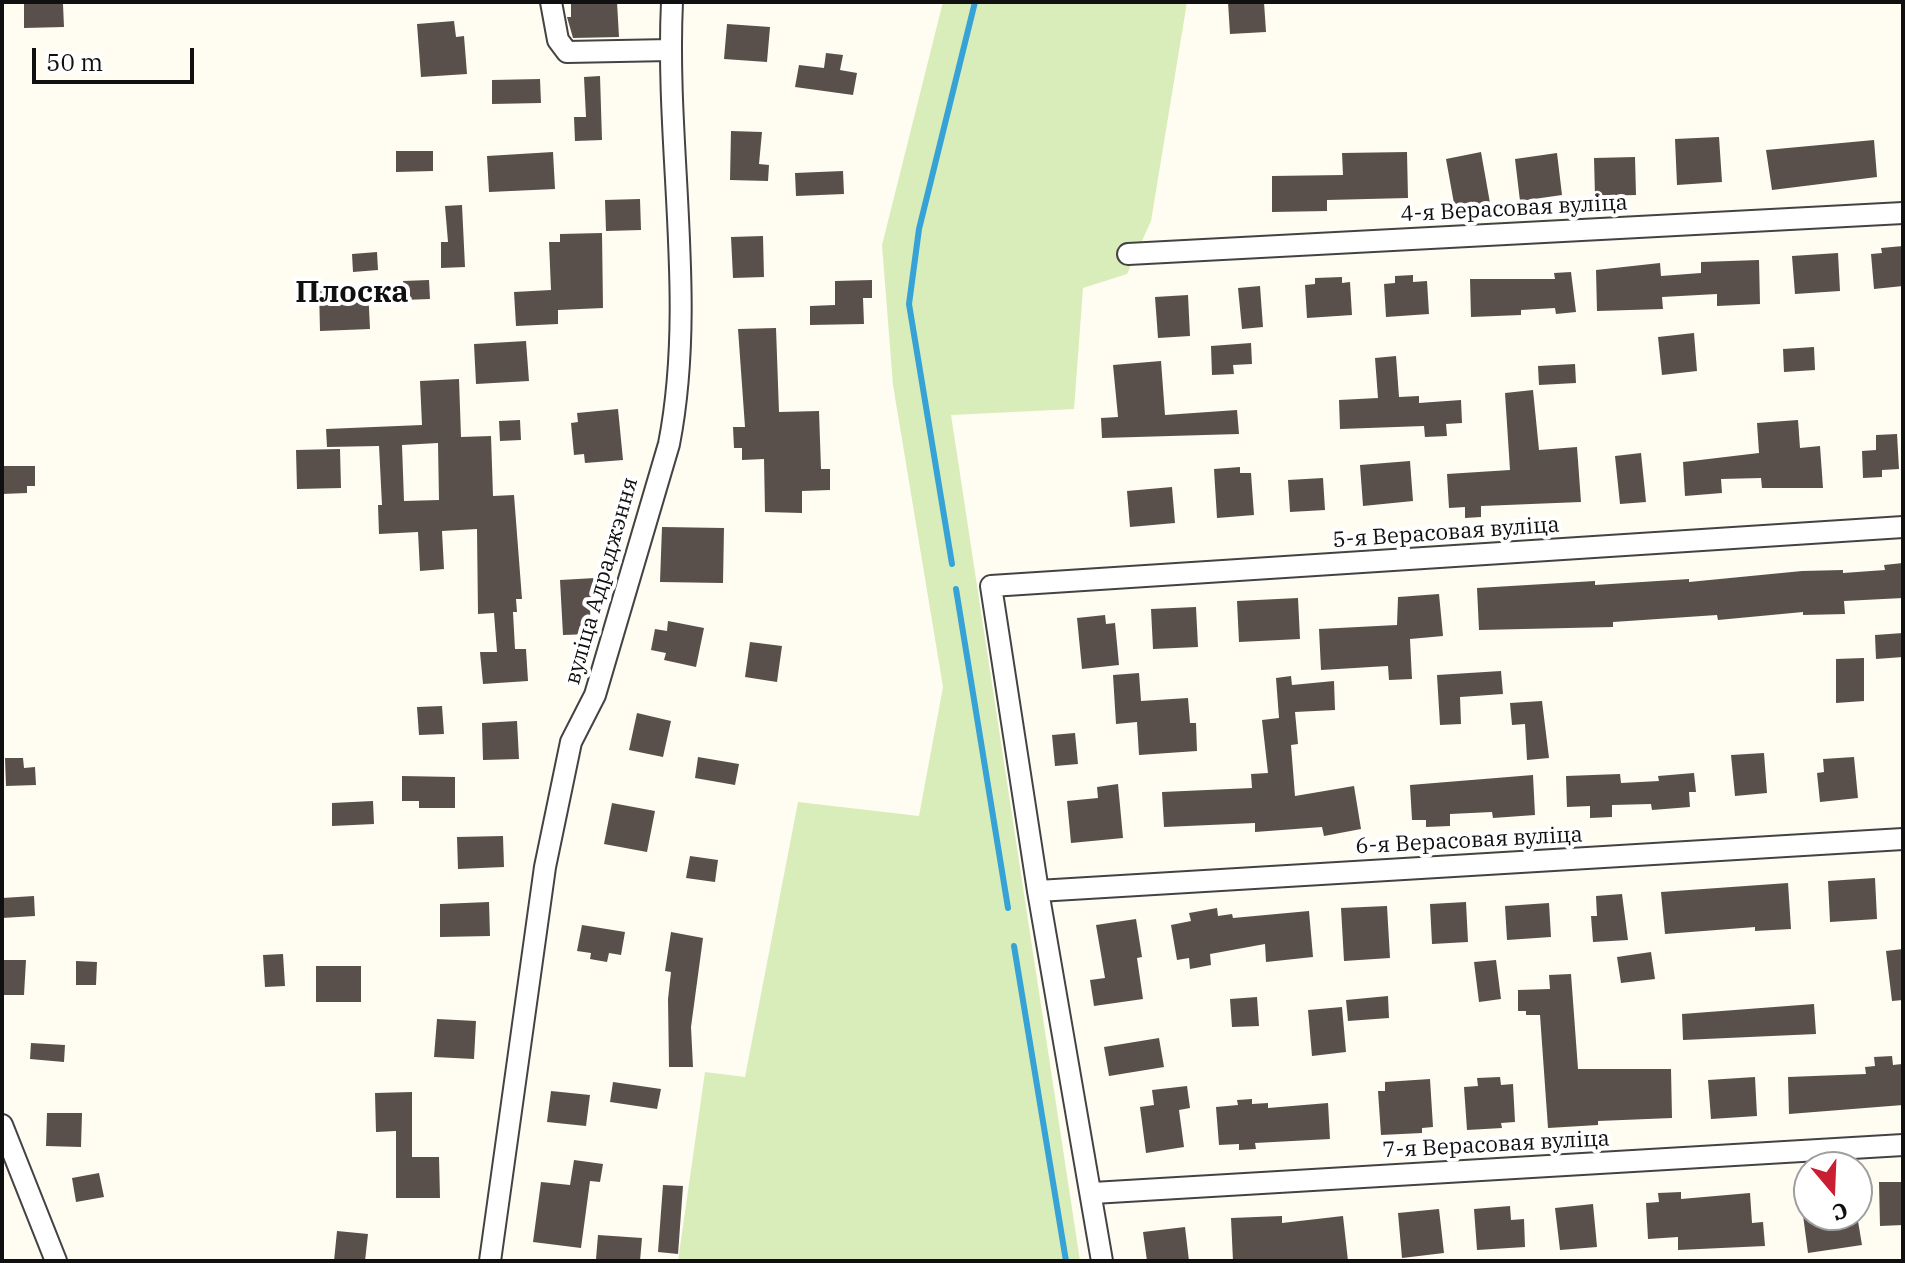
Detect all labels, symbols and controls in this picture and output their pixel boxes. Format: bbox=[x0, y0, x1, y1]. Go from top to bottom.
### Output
scale bar bbox=[36, 32, 198, 82]
text: 50 m bbox=[46, 46, 103, 78]
street label: 4-я Верасовая вуліца bbox=[1400, 190, 1628, 228]
district label: Плоска bbox=[295, 275, 409, 311]
street label: вуліца Адраджэння bbox=[560, 474, 644, 688]
street label: 5-я Верасовая вуліца bbox=[1332, 512, 1560, 554]
street label: 6-я Верасовая вуліца bbox=[1355, 822, 1583, 860]
street label: 7-я Верасовая вуліца bbox=[1382, 1126, 1610, 1164]
north arrow bbox=[1793, 1151, 1873, 1231]
text: С bbox=[1829, 1196, 1852, 1228]

